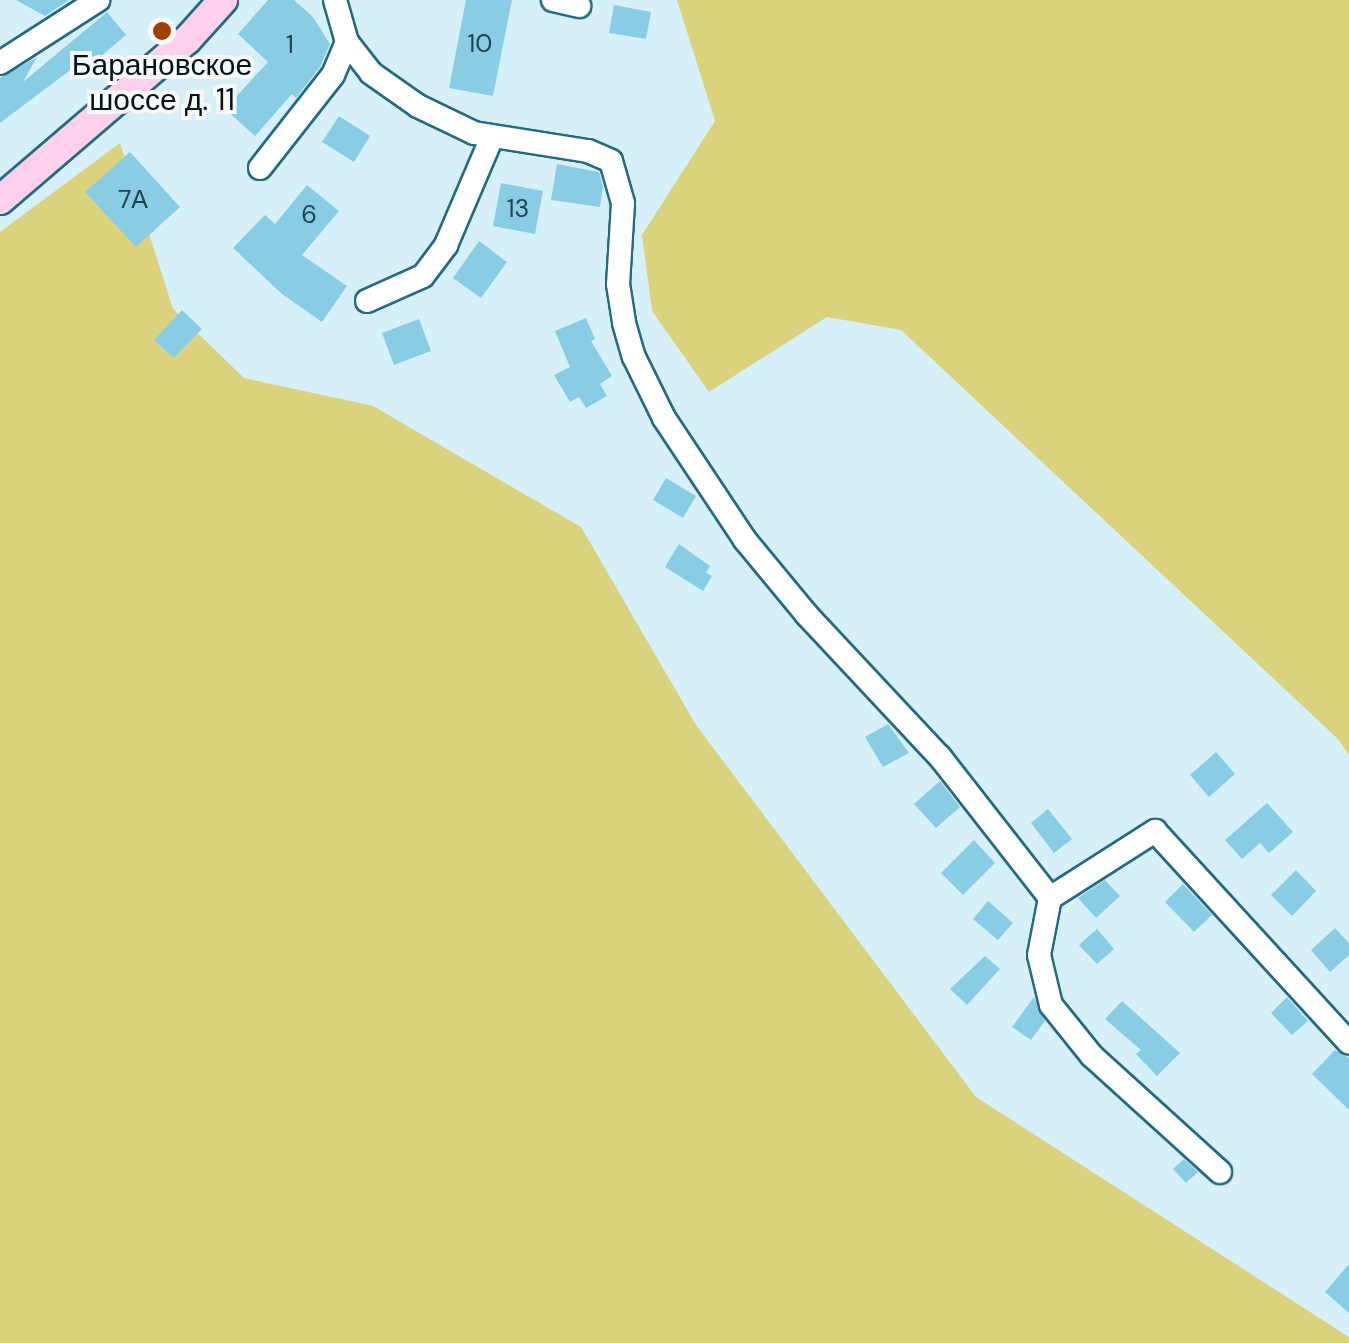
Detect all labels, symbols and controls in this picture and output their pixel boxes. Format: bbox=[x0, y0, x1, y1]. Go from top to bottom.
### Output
marker: Барановское шоссе д. 11 bbox=[151, 20, 173, 42]
house number: 10 bbox=[468, 29, 492, 59]
house number: 1 bbox=[286, 30, 294, 60]
place label: Барановское шоссе д. 11 bbox=[72, 47, 252, 118]
house number: 7А bbox=[118, 185, 148, 215]
house number: 13 bbox=[507, 194, 529, 224]
house number: 6 bbox=[301, 200, 317, 230]

